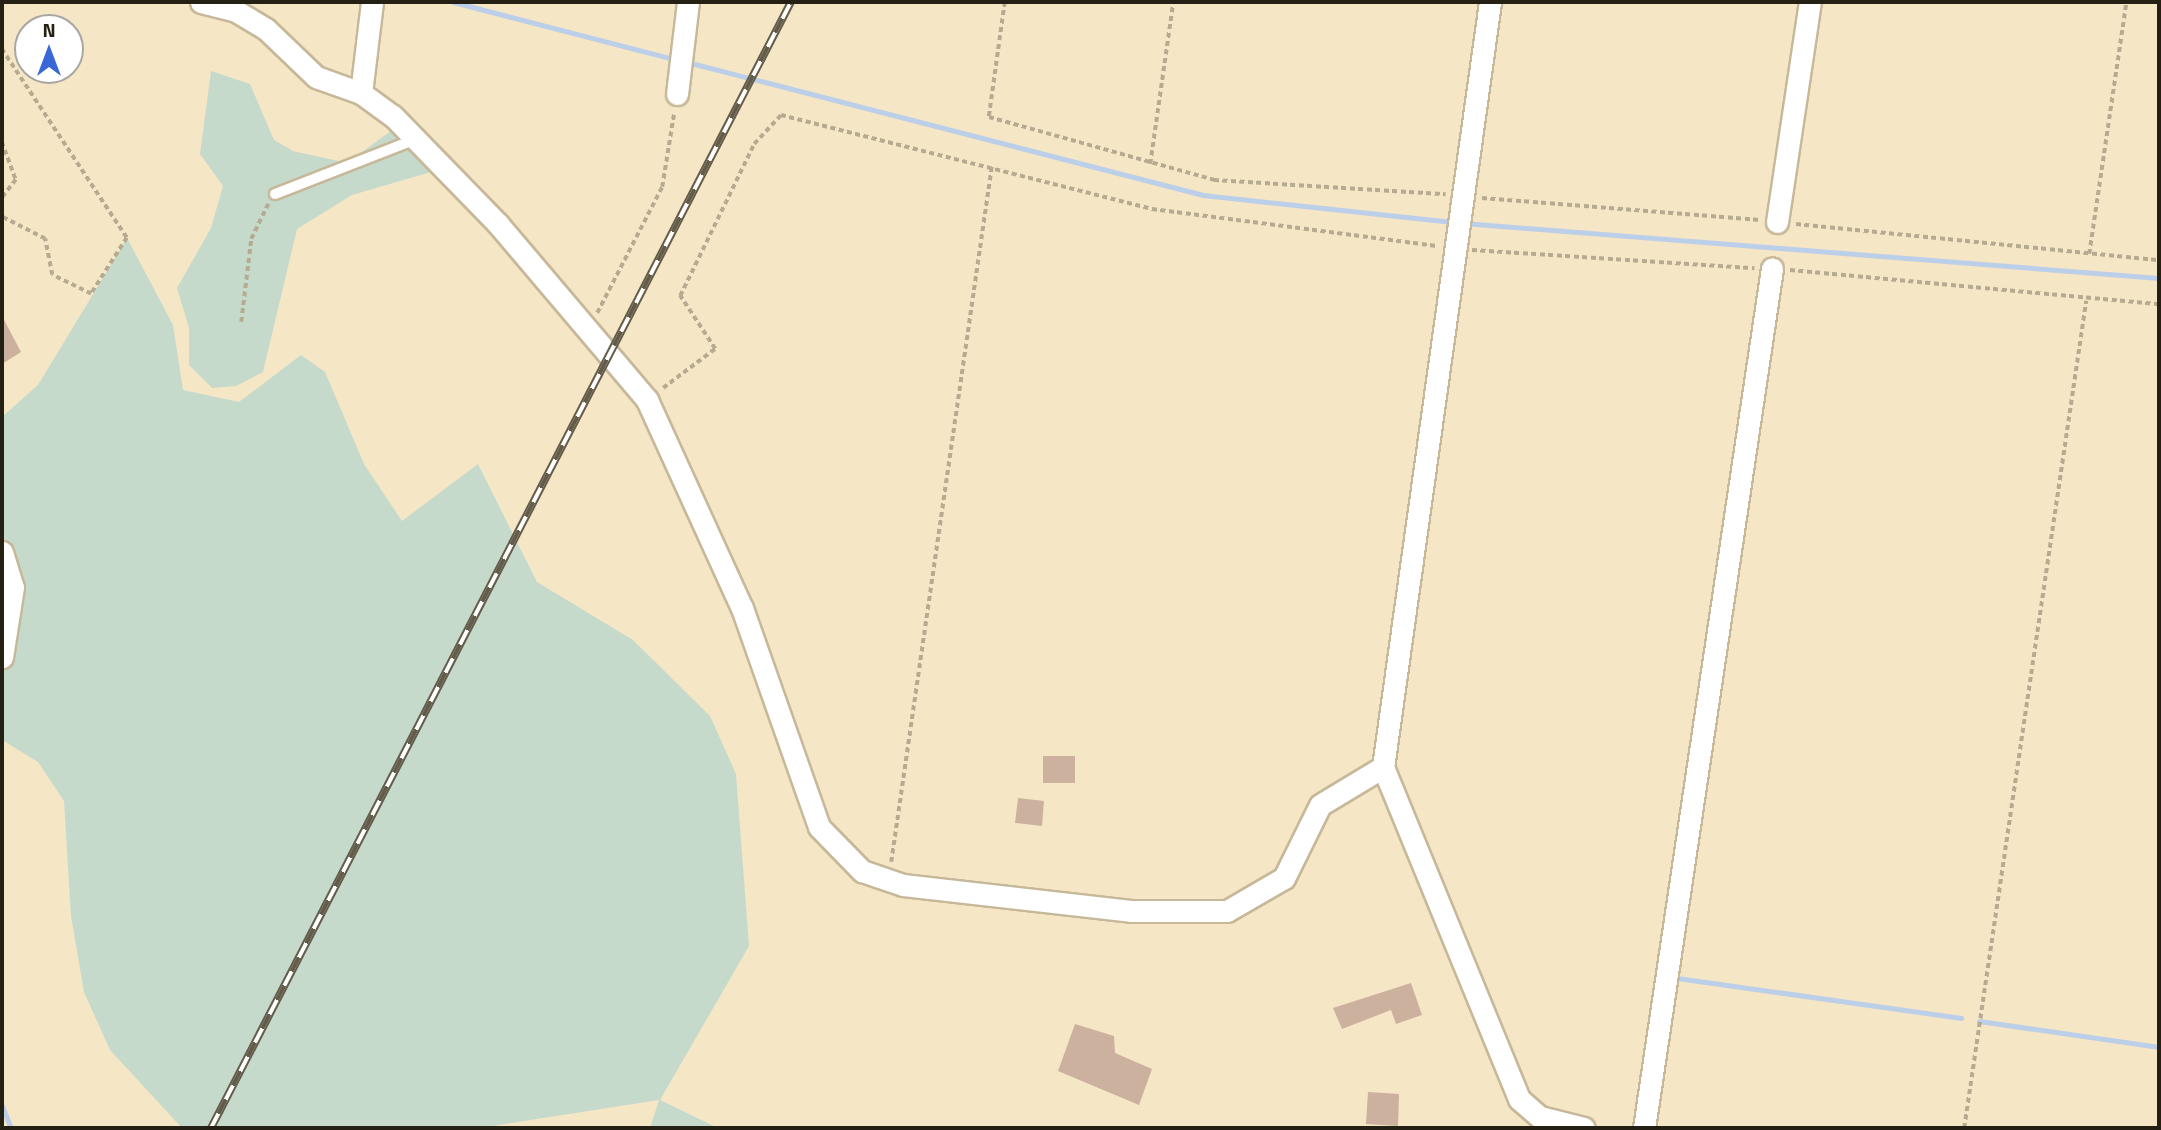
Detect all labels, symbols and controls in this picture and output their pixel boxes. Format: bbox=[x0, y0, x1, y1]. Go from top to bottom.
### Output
north arrow bbox=[14, 14, 84, 84]
text: N bbox=[42, 15, 56, 44]

